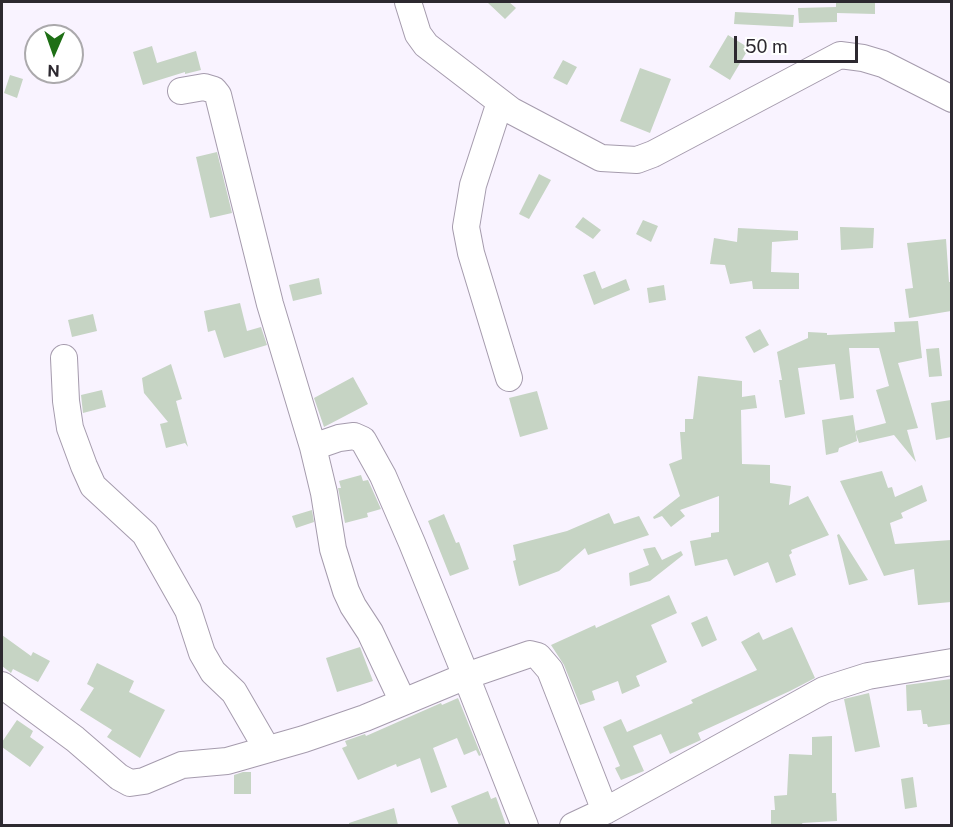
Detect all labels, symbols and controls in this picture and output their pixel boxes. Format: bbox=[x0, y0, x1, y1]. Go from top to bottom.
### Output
north arrow bbox=[24, 24, 84, 84]
scale bar bbox=[737, 24, 862, 62]
text: 50 m bbox=[745, 36, 788, 57]
text: N bbox=[47, 61, 60, 80]

